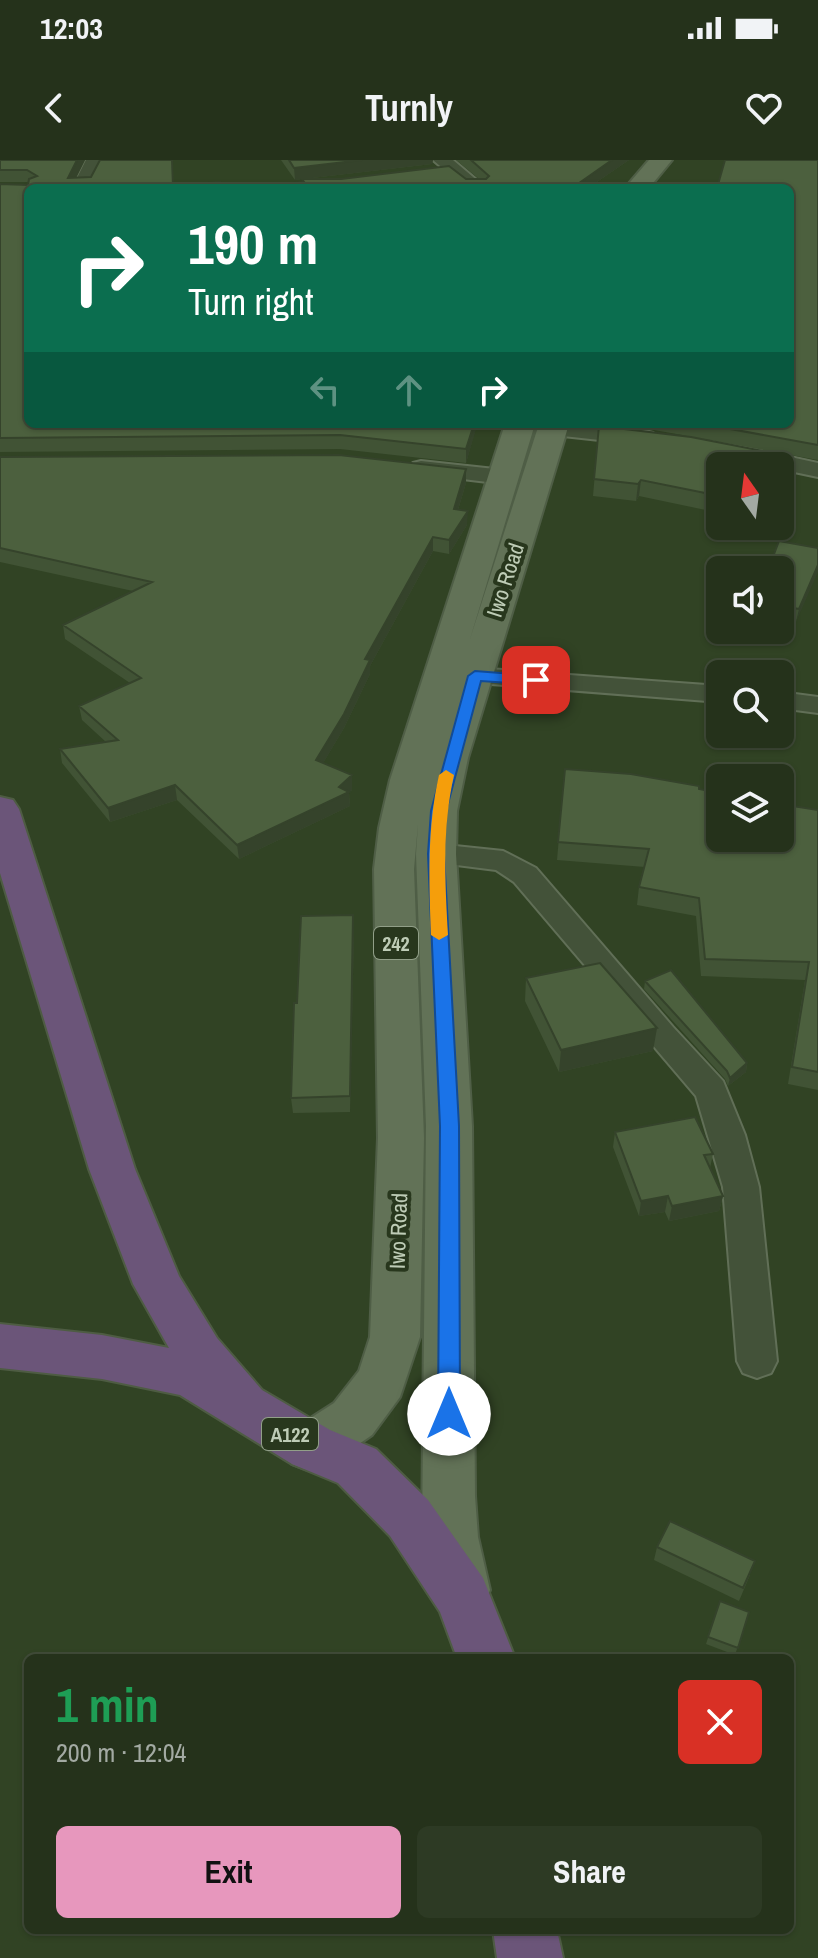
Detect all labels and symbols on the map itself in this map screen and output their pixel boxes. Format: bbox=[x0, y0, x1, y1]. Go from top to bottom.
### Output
north arrow bbox=[706, 452, 794, 540]
street label: Iwo Road bbox=[479, 539, 531, 621]
pin bbox=[502, 646, 570, 714]
road number: 242 bbox=[374, 927, 418, 959]
street label: Iwo Road bbox=[382, 1192, 414, 1270]
position arrow bbox=[407, 1372, 491, 1456]
road number: A122 bbox=[262, 1418, 318, 1450]

